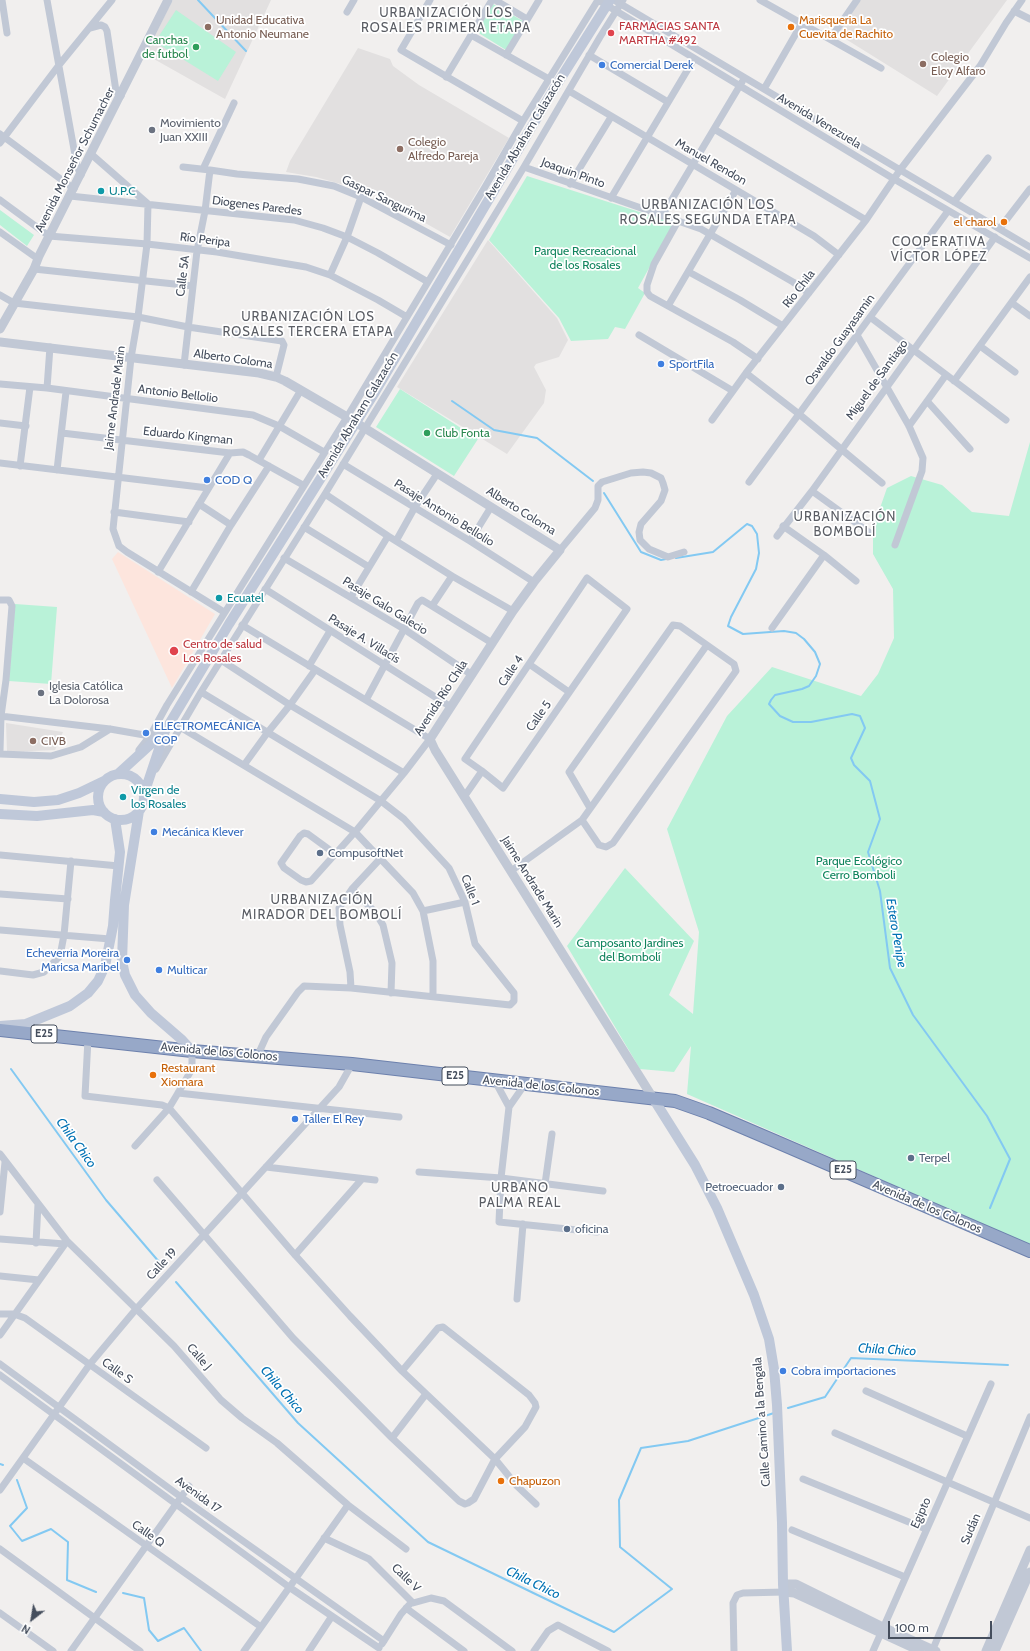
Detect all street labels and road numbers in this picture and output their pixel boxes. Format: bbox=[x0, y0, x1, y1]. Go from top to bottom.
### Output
street label: Avenida Abraham Calazacón bbox=[482, 72, 568, 202]
street label: Avenida Monseñor Schumacher bbox=[32, 85, 118, 235]
street label: Avenida Venezuela bbox=[774, 90, 864, 152]
street label: Manuel Rendon bbox=[673, 136, 749, 188]
street label: Joaquin Pinto bbox=[539, 155, 607, 191]
street label: Gaspar Sangurima bbox=[339, 172, 429, 226]
street label: Diogenes Paredes bbox=[211, 193, 303, 219]
street label: Río Peripa bbox=[179, 230, 231, 250]
street label: Calle 5A bbox=[173, 255, 193, 297]
street label: Río Chila bbox=[780, 267, 818, 311]
street label: Oswaldo Guayasamin bbox=[802, 292, 878, 388]
street label: Miguel de Santiago bbox=[843, 337, 911, 423]
street label: Jaime Andrade Marin bbox=[101, 345, 129, 451]
street label: Alberto Coloma bbox=[193, 346, 273, 372]
street label: Avenida Abraham Calazacón bbox=[315, 350, 401, 480]
street label: Antonio Bellolio bbox=[137, 382, 219, 406]
street label: Eduardo Kingman bbox=[142, 424, 234, 448]
street label: Pasaje Antonio Bellolio bbox=[391, 476, 497, 550]
street label: Alberto Coloma bbox=[483, 484, 559, 538]
street label: Pasaje Galo Galecio bbox=[340, 574, 430, 638]
street label: Pasaje A. Villacís bbox=[325, 611, 403, 667]
street label: Calle 4 bbox=[495, 653, 527, 689]
street label: Avenida Río Chila bbox=[411, 657, 471, 739]
street label: Calle 5 bbox=[523, 698, 555, 734]
street label: Jaime Andrade Marin bbox=[498, 834, 566, 930]
street label: Calle 1 bbox=[458, 873, 482, 907]
road number: E25 bbox=[31, 1025, 57, 1043]
street label: Avenida de los Colonos bbox=[160, 1040, 278, 1064]
road number: E25 bbox=[442, 1067, 468, 1085]
street label: Avenida de los Colonos bbox=[482, 1073, 600, 1099]
road number: E25 bbox=[830, 1161, 856, 1179]
street label: Avenida de los Colonos bbox=[870, 1177, 984, 1237]
street label: Calle 19 bbox=[144, 1245, 180, 1283]
street label: Calle J bbox=[184, 1341, 214, 1373]
street label: Calle S bbox=[99, 1355, 135, 1387]
street label: Calle Camino a la Bengala bbox=[750, 1357, 774, 1487]
street label: Avenida 17 bbox=[172, 1474, 224, 1516]
street label: Egipto bbox=[908, 1495, 934, 1531]
street label: Sudán bbox=[958, 1511, 984, 1547]
street label: Calle Q bbox=[129, 1518, 167, 1550]
street label: Calle V bbox=[388, 1561, 424, 1595]

